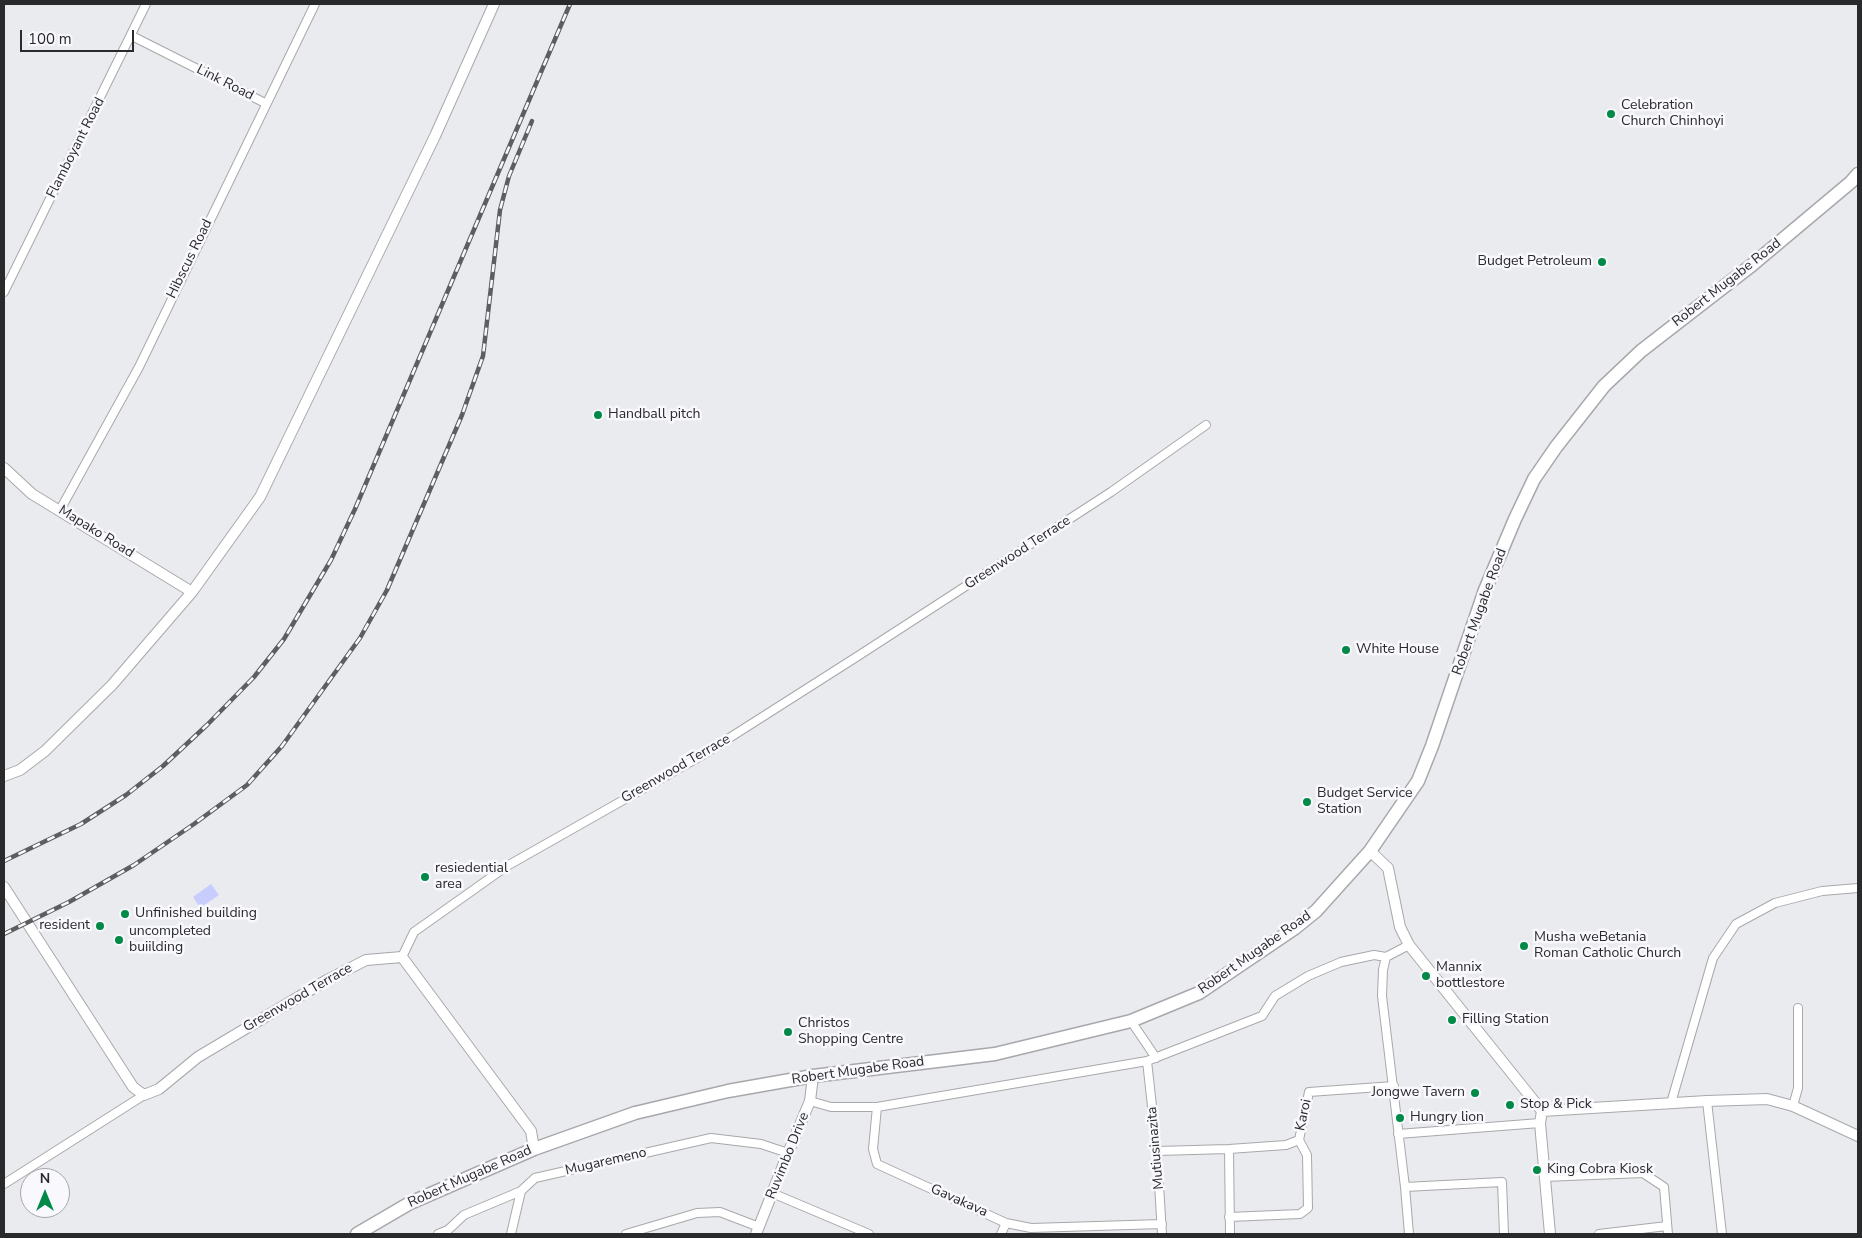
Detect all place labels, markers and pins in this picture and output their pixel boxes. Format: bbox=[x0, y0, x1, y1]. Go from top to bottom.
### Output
place label: Celebration Church Chinhoyi bbox=[1621, 98, 1724, 130]
marker: Celebration Church Chinhoyi bbox=[1605, 108, 1617, 120]
place label: Budget Petroleum bbox=[1477, 254, 1592, 270]
marker: Budget Petroleum bbox=[1596, 256, 1608, 268]
place label: Handball pitch bbox=[608, 407, 700, 423]
marker: Handball pitch bbox=[592, 409, 604, 421]
place label: White House bbox=[1356, 642, 1439, 658]
marker: White House bbox=[1340, 644, 1352, 656]
place label: Budget Service Station bbox=[1317, 786, 1412, 819]
marker: Budget Service Station bbox=[1301, 796, 1313, 808]
place label: resiedential area bbox=[435, 861, 508, 894]
marker: resiedential area bbox=[419, 871, 431, 883]
place label: Unfinished building bbox=[135, 906, 257, 922]
marker: Unfinished building bbox=[119, 908, 131, 920]
place label: resident bbox=[39, 918, 90, 934]
marker: resident bbox=[94, 920, 106, 932]
place label: uncompleted buiilding bbox=[129, 924, 211, 956]
place label: Musha weBetania Roman Catholic Church bbox=[1534, 930, 1681, 962]
marker: uncompleted buiilding bbox=[113, 934, 125, 946]
marker: Musha weBetania Roman Catholic Church bbox=[1518, 940, 1530, 952]
place label: Mannix bottlestore bbox=[1436, 960, 1505, 992]
marker: Mannix bottlestore bbox=[1420, 970, 1432, 982]
place label: Filling Station bbox=[1462, 1012, 1549, 1028]
marker: Filling Station bbox=[1446, 1014, 1458, 1026]
place label: Christos Shopping Centre bbox=[798, 1016, 903, 1048]
marker: Christos Shopping Centre bbox=[782, 1026, 794, 1038]
place label: Jongwe Tavern bbox=[1372, 1085, 1465, 1101]
marker: Jongwe Tavern bbox=[1469, 1087, 1481, 1099]
place label: Stop & Pick bbox=[1520, 1097, 1592, 1113]
marker: Stop & Pick bbox=[1504, 1099, 1516, 1111]
place label: Hungry lion bbox=[1410, 1110, 1484, 1126]
marker: Hungry lion bbox=[1394, 1112, 1406, 1124]
place label: King Cobra Kiosk bbox=[1547, 1162, 1653, 1178]
marker: King Cobra Kiosk bbox=[1531, 1164, 1543, 1176]

